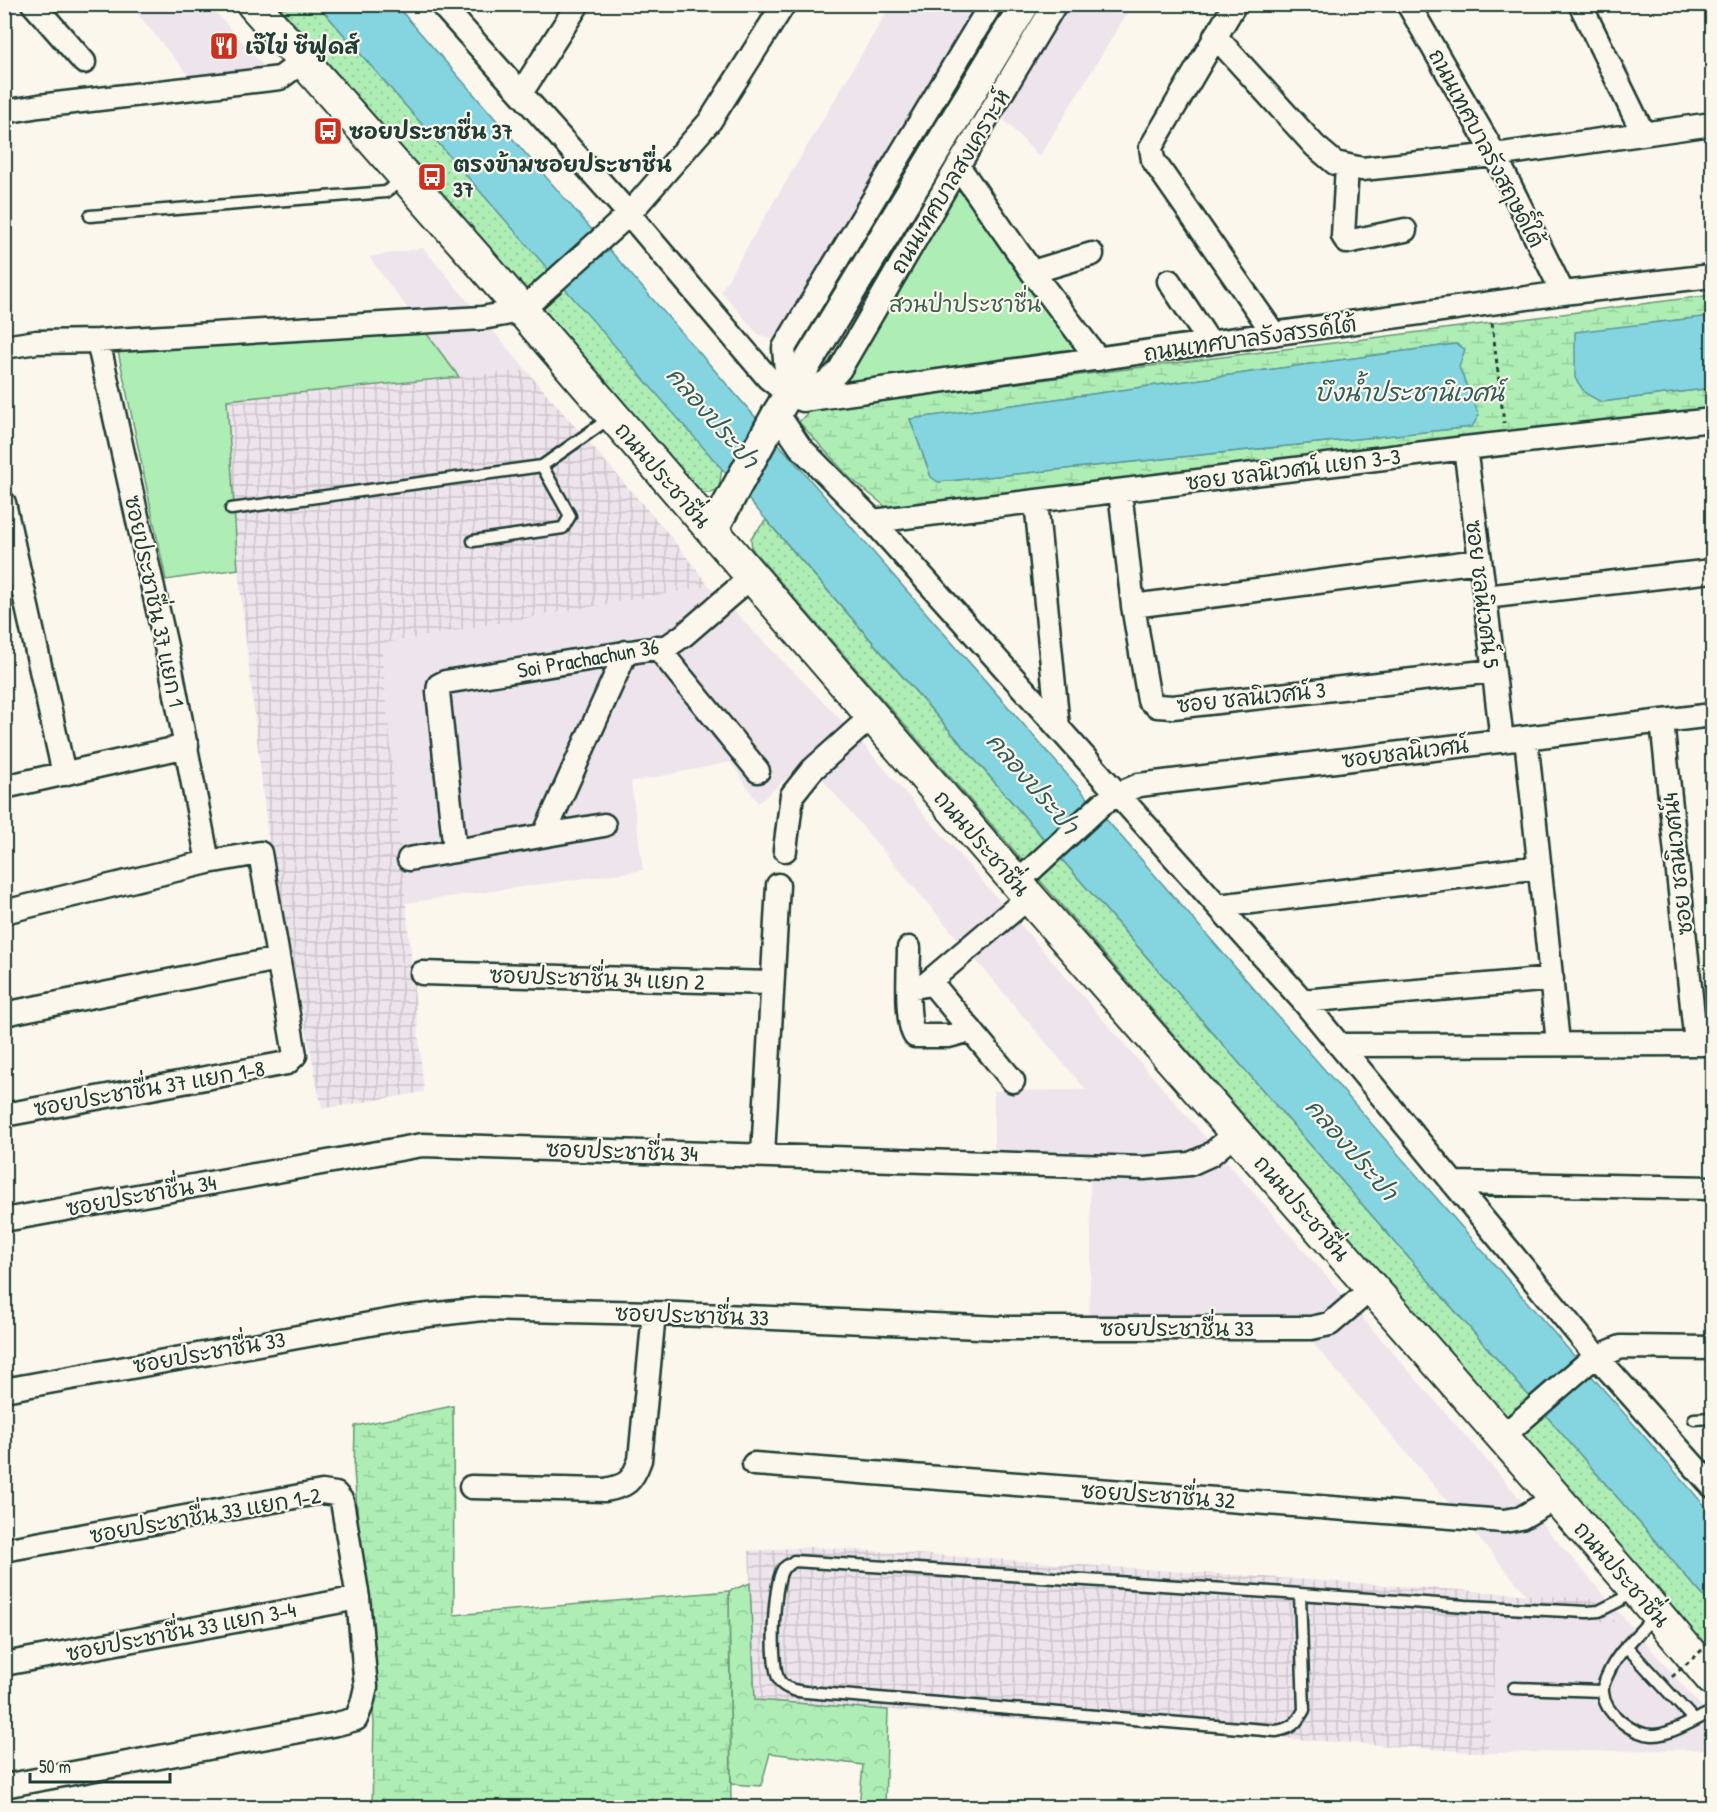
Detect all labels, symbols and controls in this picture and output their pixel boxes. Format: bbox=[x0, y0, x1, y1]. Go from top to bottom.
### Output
restaurant icon: เจ๊ไข่ ซีฟูดส์ bbox=[208, 30, 240, 62]
place label: เจ๊ไข่ ซีฟูดส์ bbox=[245, 31, 360, 62]
street label: ถนนเทศบาลรังสฤษดิ์ใต้ bbox=[1422, 41, 1556, 253]
street label: ถนนเทศบาลสงเคราะห์ bbox=[883, 83, 1017, 279]
place label: ซอยประชาชื่น 37 bbox=[349, 111, 513, 146]
bus stop icon: ซอยประชาชื่น 37 bbox=[312, 115, 344, 147]
place label: ตรงข้ามซอยประชาชื่น 37 bbox=[453, 144, 672, 204]
bus stop icon: ตรงข้ามซอยประชาชื่น 37 bbox=[416, 161, 448, 193]
park label: สวนป่าประชาชื่น bbox=[889, 284, 1041, 319]
street label: ถนนเทศบาลรังสรรค์ใต้ bbox=[1142, 308, 1358, 368]
water label: คลองประปา bbox=[660, 359, 767, 476]
water label: บึงน้ำประชานิเวศน์ bbox=[1314, 371, 1509, 408]
street label: ถนนประชาชื่น bbox=[608, 412, 721, 535]
street label: ซอย ชลนิเวศน์ แยก 3-3 bbox=[1184, 441, 1402, 497]
street label: ซอยประชาชื่น 37 แยก 1 bbox=[118, 491, 197, 710]
street label: ซอย ชลนิเวศน์ 5 bbox=[1459, 518, 1507, 670]
street label: Soi Prachachun 36 bbox=[515, 631, 661, 685]
street label: ซอย ชลนิเวศน์ 3 bbox=[1175, 674, 1327, 720]
water label: คลองประปา bbox=[980, 725, 1087, 842]
street label: ซอยชลนิเวศน์ bbox=[1340, 729, 1471, 775]
street label: ถนนประชาชื่น bbox=[927, 780, 1040, 903]
street label: ซอย ชลนิเวศน์4 bbox=[1655, 791, 1699, 937]
street label: ซอยประชาชื่น 34 แยก 2 bbox=[489, 954, 706, 997]
street label: ซอยประชาชื่น 37 แยก 1-8 bbox=[30, 1048, 267, 1123]
water label: คลองประปา bbox=[1299, 1091, 1406, 1208]
street label: ซอยประชาชื่น 34 bbox=[545, 1128, 699, 1169]
street label: ถนนประชาชื่น bbox=[1247, 1145, 1360, 1268]
street label: ซอยประชาชื่น 34 bbox=[63, 1162, 219, 1223]
street label: ซอยประชาชื่น 33 bbox=[615, 1292, 770, 1333]
street label: ซอยประชาชื่น 33 bbox=[1100, 1308, 1254, 1343]
street label: ซอยประชาชื่น 33 bbox=[130, 1319, 288, 1380]
street label: ซอยประชาชื่น 32 bbox=[1080, 1470, 1237, 1515]
street label: ซอยประชาชื่น 33 แยก 1-2 bbox=[86, 1475, 323, 1550]
street label: ถนนประชาชื่น bbox=[1567, 1511, 1680, 1634]
street label: ซอยประชาชื่น 33 แยก 3-4 bbox=[63, 1589, 299, 1668]
scale bar bbox=[30, 1746, 170, 1784]
text: 50 m bbox=[39, 1754, 71, 1779]

